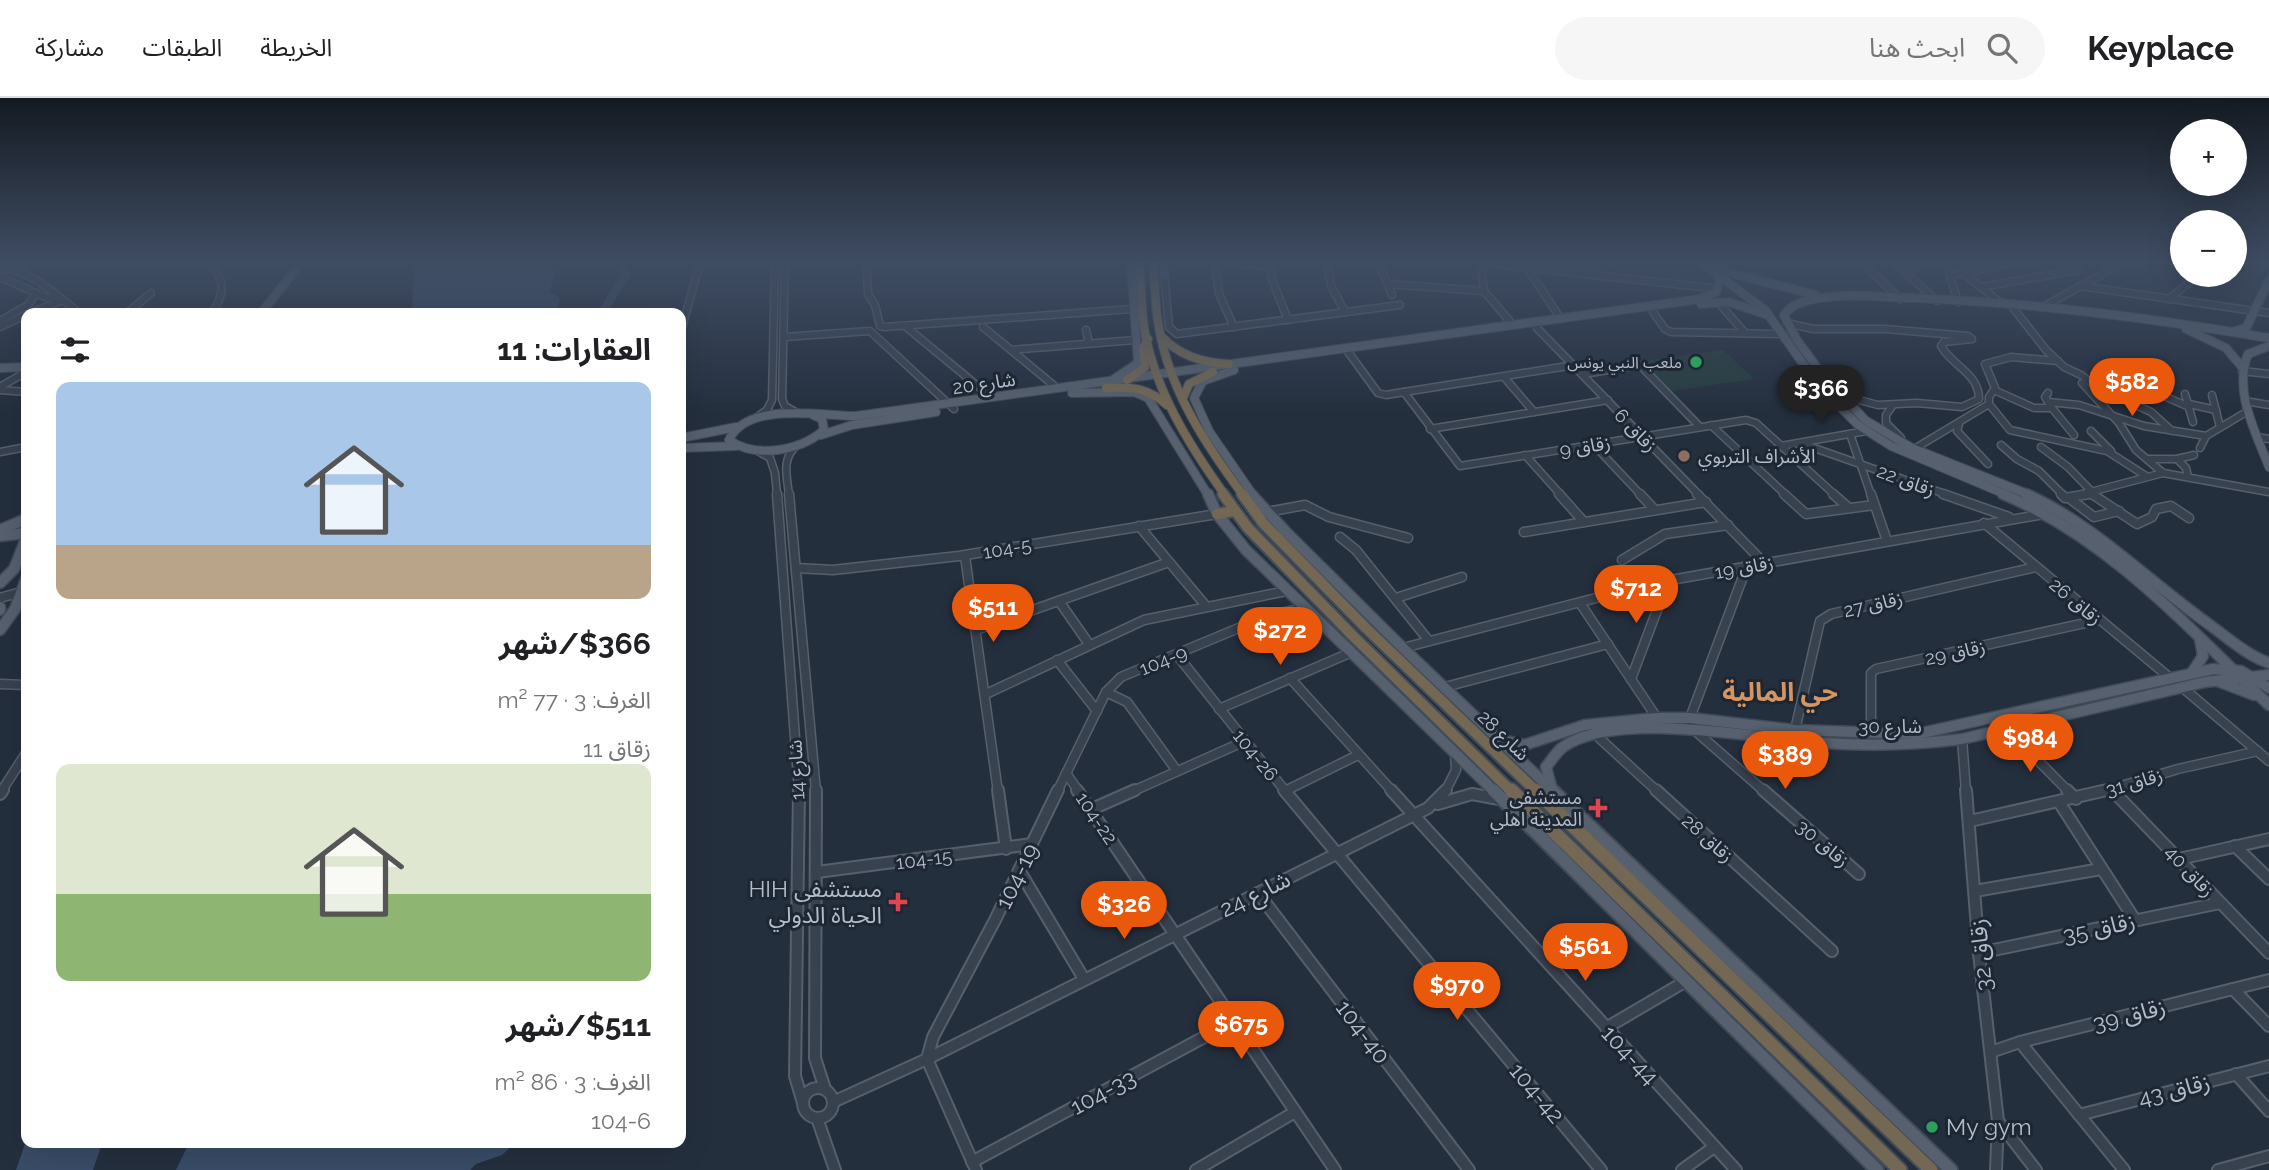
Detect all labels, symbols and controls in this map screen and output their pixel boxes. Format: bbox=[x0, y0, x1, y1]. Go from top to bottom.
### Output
search box bbox=[1555, 17, 2045, 80]
icon: search bbox=[1983, 29, 2021, 67]
text: Keyplace bbox=[2087, 29, 2234, 68]
text: مشاركة bbox=[35, 33, 104, 62]
text: الطبقات bbox=[142, 33, 222, 62]
text: الخريطة bbox=[260, 33, 332, 62]
text: ابحث هنا bbox=[1869, 33, 1965, 63]
map controls bbox=[2170, 119, 2247, 287]
button: + bbox=[2170, 119, 2247, 196]
button: − bbox=[2170, 210, 2247, 287]
icon: filters bbox=[56, 331, 94, 369]
text: العقارات: 11 bbox=[497, 332, 651, 367]
place label: ملعب النبي يونس bbox=[1567, 353, 1682, 375]
marker: ملعب النبي يونس bbox=[1688, 354, 1704, 370]
pin: $582 bbox=[2091, 358, 2173, 418]
pin: $366 bbox=[1780, 366, 1862, 425]
text: $582 bbox=[2105, 367, 2159, 394]
street label: شارع 20 bbox=[951, 368, 1017, 401]
text: $366 bbox=[1793, 374, 1849, 401]
street label: زقاق 6 bbox=[1609, 404, 1662, 457]
icon: home bbox=[291, 427, 417, 553]
street label: زقاق 9 bbox=[1558, 431, 1612, 462]
place label: الأشراف التربوي bbox=[1698, 445, 1816, 471]
marker: الأشراف التربوي bbox=[1676, 448, 1692, 464]
street label: زقاق 22 bbox=[1874, 459, 1938, 502]
street label: 104-5 bbox=[981, 533, 1033, 563]
street label: زقاق 19 bbox=[1713, 551, 1775, 584]
pin: $712 bbox=[1595, 566, 1677, 625]
street label: زقاق 26 bbox=[2045, 573, 2107, 630]
text: $712 bbox=[1610, 574, 1662, 601]
pin: $511 bbox=[952, 584, 1034, 644]
street label: زقاق 27 bbox=[1841, 587, 1905, 622]
text: $511 bbox=[968, 593, 1018, 620]
pin: $272 bbox=[1239, 608, 1321, 667]
text: $272 bbox=[1253, 616, 1307, 643]
text: $366/شهر bbox=[499, 626, 651, 661]
street label: زقاق 29 bbox=[1923, 635, 1987, 670]
street label: 104-9 bbox=[1136, 641, 1190, 679]
district label: حي المالية bbox=[1722, 677, 1838, 713]
text: الغرف: 3 · 77 m² bbox=[497, 686, 651, 713]
street label: شارع 28 bbox=[1472, 705, 1534, 767]
pin: $984 bbox=[1989, 714, 2071, 774]
street label: شارع 30 bbox=[1858, 715, 1922, 740]
text: $984 bbox=[2002, 723, 2058, 750]
street label: 104-26 bbox=[1229, 725, 1283, 785]
pin: $389 bbox=[1744, 732, 1826, 791]
text: زقاق 11 bbox=[583, 735, 651, 762]
street label: شارع 14 bbox=[783, 739, 812, 801]
text: $389 bbox=[1758, 740, 1812, 767]
street label: زقاق 31 bbox=[2103, 763, 2165, 802]
place label: مستشفى المدينة اهلي bbox=[1490, 786, 1582, 834]
street label: 104-22 bbox=[1072, 788, 1122, 848]
marker: مستشفى المدينة اهلي bbox=[1588, 798, 1608, 818]
icon: home bbox=[291, 809, 417, 935]
street label: زقاق 28 bbox=[1677, 809, 1738, 867]
street label: زقاق 30 bbox=[1792, 815, 1854, 872]
street label: 104-19 bbox=[989, 839, 1044, 913]
street label: زقاق 40 bbox=[2160, 841, 2219, 902]
street label: 104-15 bbox=[895, 845, 953, 873]
street label: شارع 24 bbox=[1215, 865, 1296, 926]
place label: HIH مستشفى الحياة الدولي bbox=[748, 875, 882, 932]
pin: $326 bbox=[1083, 882, 1165, 941]
text: $326 bbox=[1097, 890, 1151, 917]
marker: HIH مستشفى الحياة الدولي bbox=[888, 892, 908, 912]
street label: زقاق 35 bbox=[2060, 907, 2138, 949]
street label: زقاق 32 bbox=[1964, 918, 1998, 992]
pin: $561 bbox=[1544, 924, 1626, 983]
text: $561 bbox=[1559, 932, 1611, 959]
pin: $970 bbox=[1416, 962, 1498, 1022]
text: $970 bbox=[1429, 971, 1485, 998]
street label: زقاق 39 bbox=[2090, 992, 2168, 1038]
street label: 104-40 bbox=[1331, 995, 1396, 1069]
pin: $675 bbox=[1200, 1002, 1282, 1061]
text: $511/شهر bbox=[506, 1008, 651, 1043]
text: $675 bbox=[1214, 1010, 1268, 1037]
street label: 104-44 bbox=[1596, 1019, 1664, 1090]
street label: 104-42 bbox=[1504, 1057, 1570, 1128]
street label: 104-33 bbox=[1066, 1063, 1140, 1120]
text: الغرف: 3 · 86 m² bbox=[495, 1068, 651, 1095]
street label: زقاق 43 bbox=[2135, 1068, 2213, 1112]
text: 104-6 bbox=[591, 1107, 651, 1134]
place label: My gym bbox=[1946, 1113, 2032, 1140]
marker: My gym bbox=[1924, 1119, 1940, 1135]

